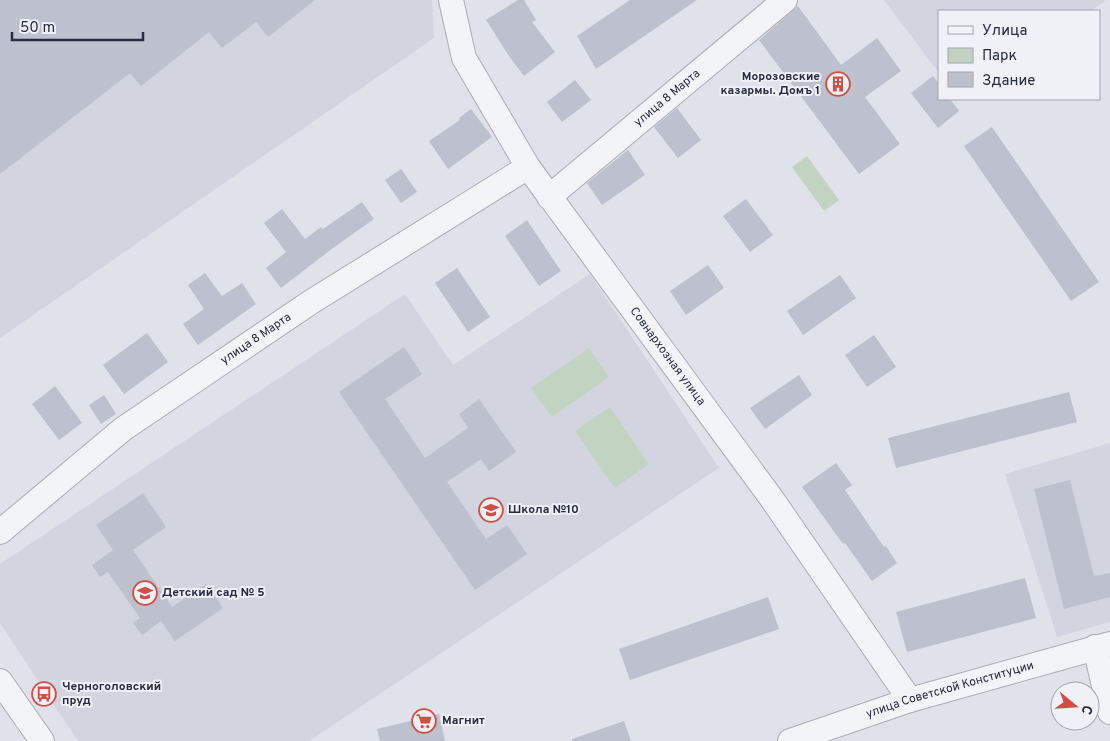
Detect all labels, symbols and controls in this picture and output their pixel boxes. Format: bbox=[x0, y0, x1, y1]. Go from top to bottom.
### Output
scale bar bbox=[12, 10, 144, 42]
legend bbox=[938, 10, 1100, 100]
text: 50 m bbox=[20, 19, 55, 38]
text: Улица bbox=[982, 22, 1027, 41]
text: Парк bbox=[982, 47, 1017, 66]
street label: улица 8 Марта bbox=[631, 66, 704, 131]
place label: Морозовские казармы. Домъ 1 bbox=[721, 69, 820, 99]
building icon: Морозовские казармы. Домъ 1 bbox=[825, 71, 851, 97]
text: Здание bbox=[982, 72, 1035, 91]
street label: Совнархозная улица bbox=[626, 304, 709, 409]
street label: улица 8 Марта bbox=[218, 310, 294, 369]
school or university icon: Школа №10 bbox=[478, 497, 504, 523]
place label: Школа №10 bbox=[508, 502, 579, 518]
school or university icon: Детский сад № 5 bbox=[132, 580, 158, 606]
place label: Детский сад № 5 bbox=[162, 585, 265, 601]
street label: улица Советской Конституции bbox=[864, 658, 1036, 722]
place label: Черноголовский пруд bbox=[62, 679, 161, 709]
bus stop icon: Черноголовский пруд bbox=[31, 681, 57, 707]
north arrow bbox=[1050, 681, 1100, 731]
text: С bbox=[1076, 703, 1095, 716]
supermarket icon: Магнит bbox=[411, 708, 437, 734]
place label: Магнит bbox=[442, 713, 485, 729]

